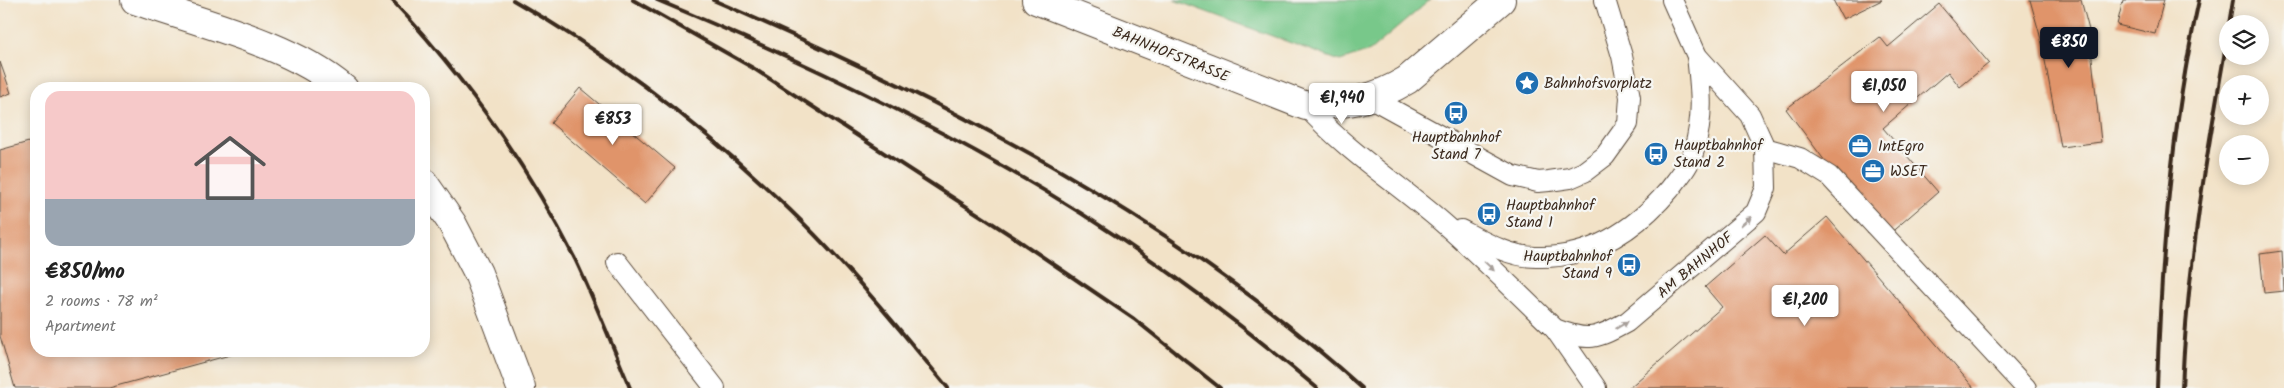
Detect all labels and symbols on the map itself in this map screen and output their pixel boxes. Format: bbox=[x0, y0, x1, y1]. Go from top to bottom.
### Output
street label: BAHNHOFSTRASSE bbox=[1108, 20, 1234, 90]
pin: €850 bbox=[2039, 27, 2099, 69]
place icon: Bahnhofsvorplatz bbox=[1514, 70, 1540, 96]
pin: €1,050 bbox=[1843, 70, 1925, 113]
place label: Bahnhofsvorplatz bbox=[1544, 72, 1652, 96]
pin: €1,940 bbox=[1301, 82, 1383, 125]
bus stop icon: Hauptbahnhof Stand 7 bbox=[1443, 100, 1469, 126]
pin: €853 bbox=[583, 104, 643, 146]
place label: Hauptbahnhof Stand 7 bbox=[1412, 126, 1502, 167]
office icon: IntEgro bbox=[1847, 133, 1873, 159]
place label: Hauptbahnhof Stand 2 bbox=[1674, 134, 1764, 175]
place label: IntEgro bbox=[1878, 135, 1924, 159]
bus stop icon: Hauptbahnhof Stand 2 bbox=[1643, 141, 1669, 167]
office icon: WSET bbox=[1860, 158, 1886, 184]
place label: WSET bbox=[1890, 160, 1928, 184]
place label: Hauptbahnhof Stand 1 bbox=[1506, 194, 1596, 235]
bus stop icon: Hauptbahnhof Stand 1 bbox=[1476, 201, 1502, 227]
one-way arrow bbox=[1740, 215, 1753, 226]
street label: AM BAHNHOF bbox=[1652, 226, 1740, 305]
place label: Hauptbahnhof Stand 9 bbox=[1523, 245, 1613, 286]
bus stop icon: Hauptbahnhof Stand 9 bbox=[1616, 252, 1642, 278]
one-way arrow bbox=[1483, 260, 1495, 272]
pin: €1,200 bbox=[1764, 284, 1846, 327]
one-way arrow bbox=[1615, 320, 1628, 329]

